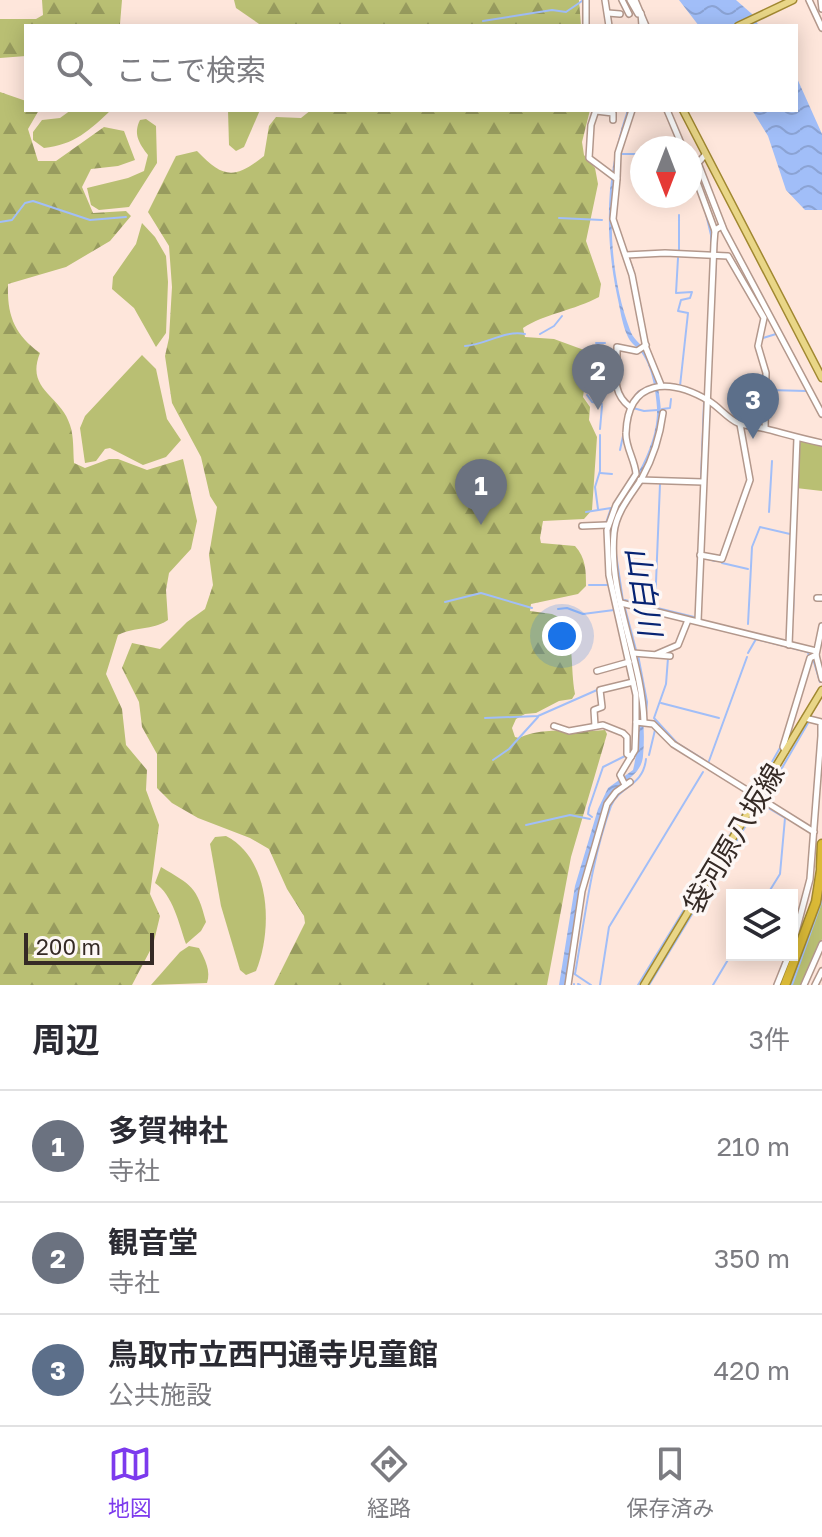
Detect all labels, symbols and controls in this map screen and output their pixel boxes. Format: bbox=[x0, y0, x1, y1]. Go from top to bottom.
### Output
search box bbox=[24, 24, 798, 112]
icon: search bbox=[52, 46, 96, 90]
text: ここで検索 bbox=[116, 52, 266, 88]
north arrow bbox=[630, 136, 702, 208]
pin: 2 bbox=[572, 344, 624, 410]
pin: 3 bbox=[727, 373, 779, 439]
pin: 1 bbox=[455, 459, 507, 525]
water label: 山白川 bbox=[619, 544, 669, 641]
your location bbox=[542, 616, 582, 656]
street label: 袋河原八坂線 bbox=[676, 757, 790, 919]
map controls bbox=[726, 889, 798, 961]
button: layers bbox=[726, 889, 798, 961]
scale bar bbox=[24, 929, 154, 965]
text: 200 m bbox=[36, 933, 101, 960]
text: 周辺 bbox=[32, 1019, 100, 1059]
text: 3件 bbox=[749, 1024, 790, 1055]
text: 多賀神社 bbox=[108, 1112, 228, 1148]
text: 1 bbox=[51, 1131, 65, 1162]
text: 210 m bbox=[717, 1131, 790, 1162]
text: 寺社 bbox=[108, 1155, 160, 1186]
text: 観音堂 bbox=[108, 1224, 198, 1260]
text: 2 bbox=[50, 1243, 66, 1274]
text: 350 m bbox=[714, 1243, 790, 1274]
text: 寺社 bbox=[108, 1267, 160, 1298]
text: 鳥取市立西円通寺児童館 bbox=[108, 1336, 438, 1372]
text: 3 bbox=[50, 1355, 66, 1386]
text: 420 m bbox=[713, 1355, 790, 1386]
text: 公共施設 bbox=[108, 1379, 212, 1410]
tab: 地図 bbox=[108, 1442, 152, 1522]
tab: 経路 bbox=[367, 1442, 411, 1522]
tab: 保存済み bbox=[626, 1442, 714, 1522]

